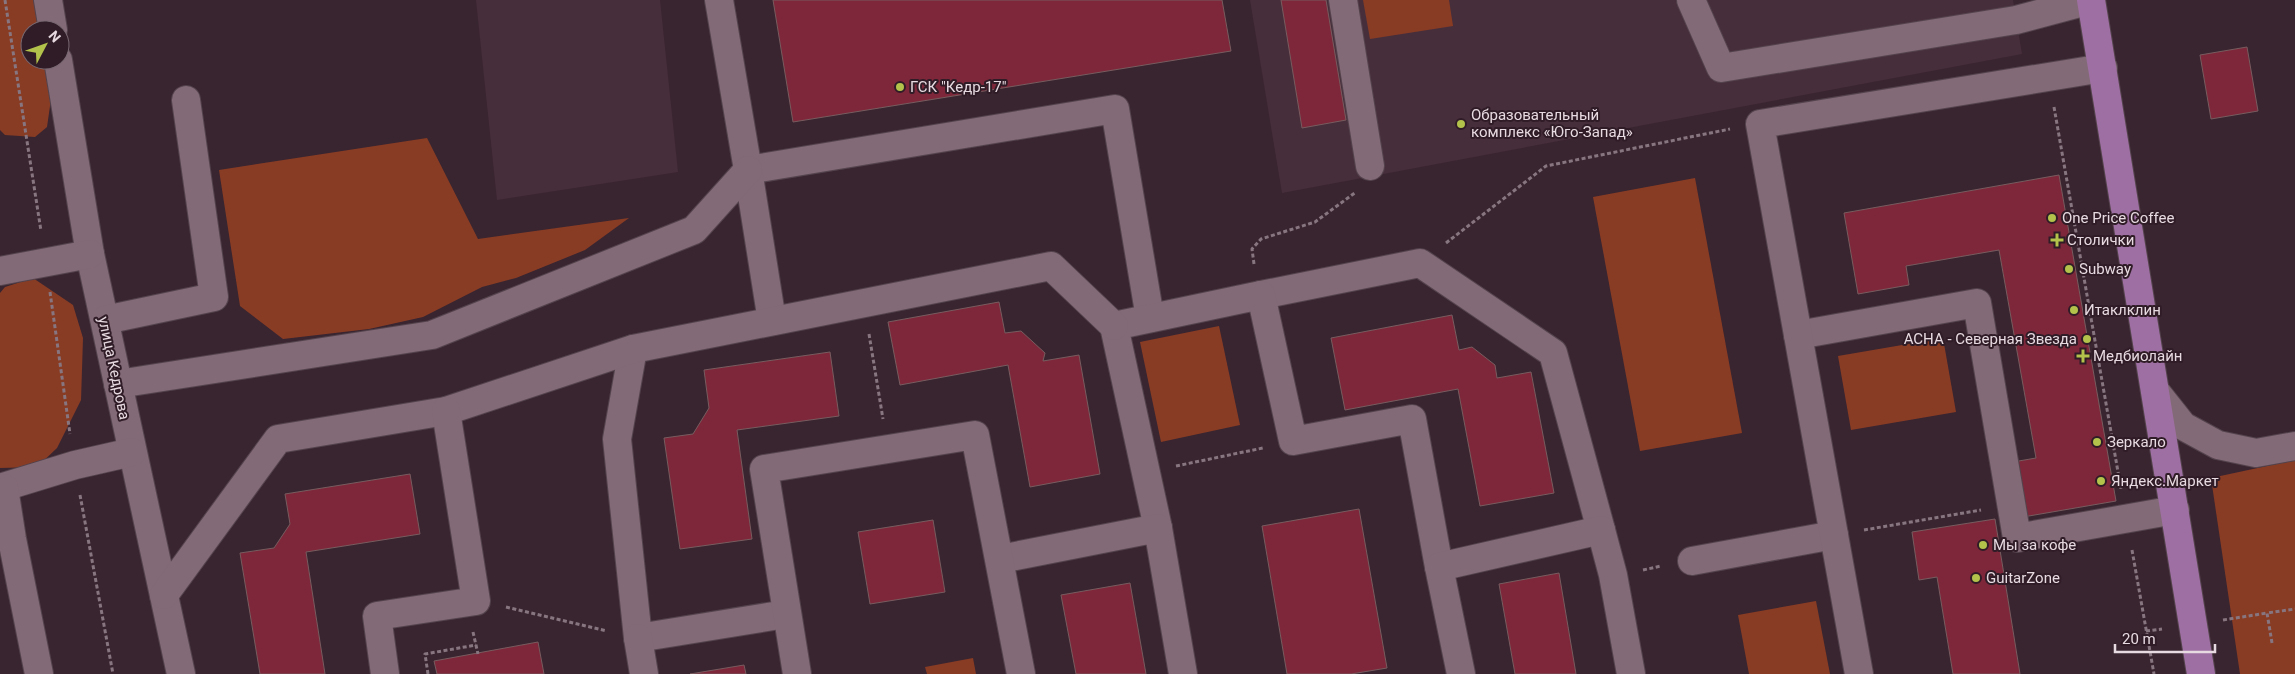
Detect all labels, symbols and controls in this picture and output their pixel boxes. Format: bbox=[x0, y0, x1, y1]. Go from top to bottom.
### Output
north arrow bbox=[20, 20, 70, 70]
text: N bbox=[46, 27, 64, 45]
place label: ГСК "Кедр-17" bbox=[910, 78, 1007, 96]
marker: ГСК "Кедр-17" bbox=[894, 81, 906, 93]
place label: Образовательный комплекс «Юго-Запад» bbox=[1471, 106, 1633, 141]
marker: Образовательный комплекс «Юго-Запад» bbox=[1455, 118, 1467, 130]
place label: One Price Coffee bbox=[2062, 209, 2175, 227]
marker: One Price Coffee bbox=[2046, 212, 2058, 224]
place label: Столички bbox=[2067, 231, 2134, 249]
marker: Столички bbox=[2051, 234, 2063, 246]
place label: Subway bbox=[2079, 260, 2131, 278]
marker: Subway bbox=[2063, 263, 2075, 275]
place label: Итаклклин bbox=[2084, 301, 2161, 319]
marker: Итаклклин bbox=[2068, 304, 2080, 316]
street label: улица Кедрова bbox=[94, 315, 134, 421]
place label: АСНА - Северная Звезда bbox=[1904, 330, 2077, 348]
marker: АСНА - Северная Звезда bbox=[2081, 333, 2093, 345]
place label: Медбиолайн bbox=[2093, 347, 2183, 365]
marker: Медбиолайн bbox=[2077, 350, 2089, 362]
place label: Зеркало bbox=[2107, 433, 2166, 451]
marker: Зеркало bbox=[2091, 436, 2103, 448]
place label: Яндекс.Маркет bbox=[2111, 472, 2219, 490]
marker: Яндекс.Маркет bbox=[2095, 475, 2107, 487]
place label: Мы за кофе bbox=[1993, 536, 2076, 554]
marker: Мы за кофе bbox=[1977, 539, 1989, 551]
place label: GuitarZone bbox=[1986, 569, 2060, 587]
marker: GuitarZone bbox=[1970, 572, 1982, 584]
scale bar bbox=[2115, 622, 2215, 654]
text: 20 m bbox=[2122, 630, 2156, 648]

